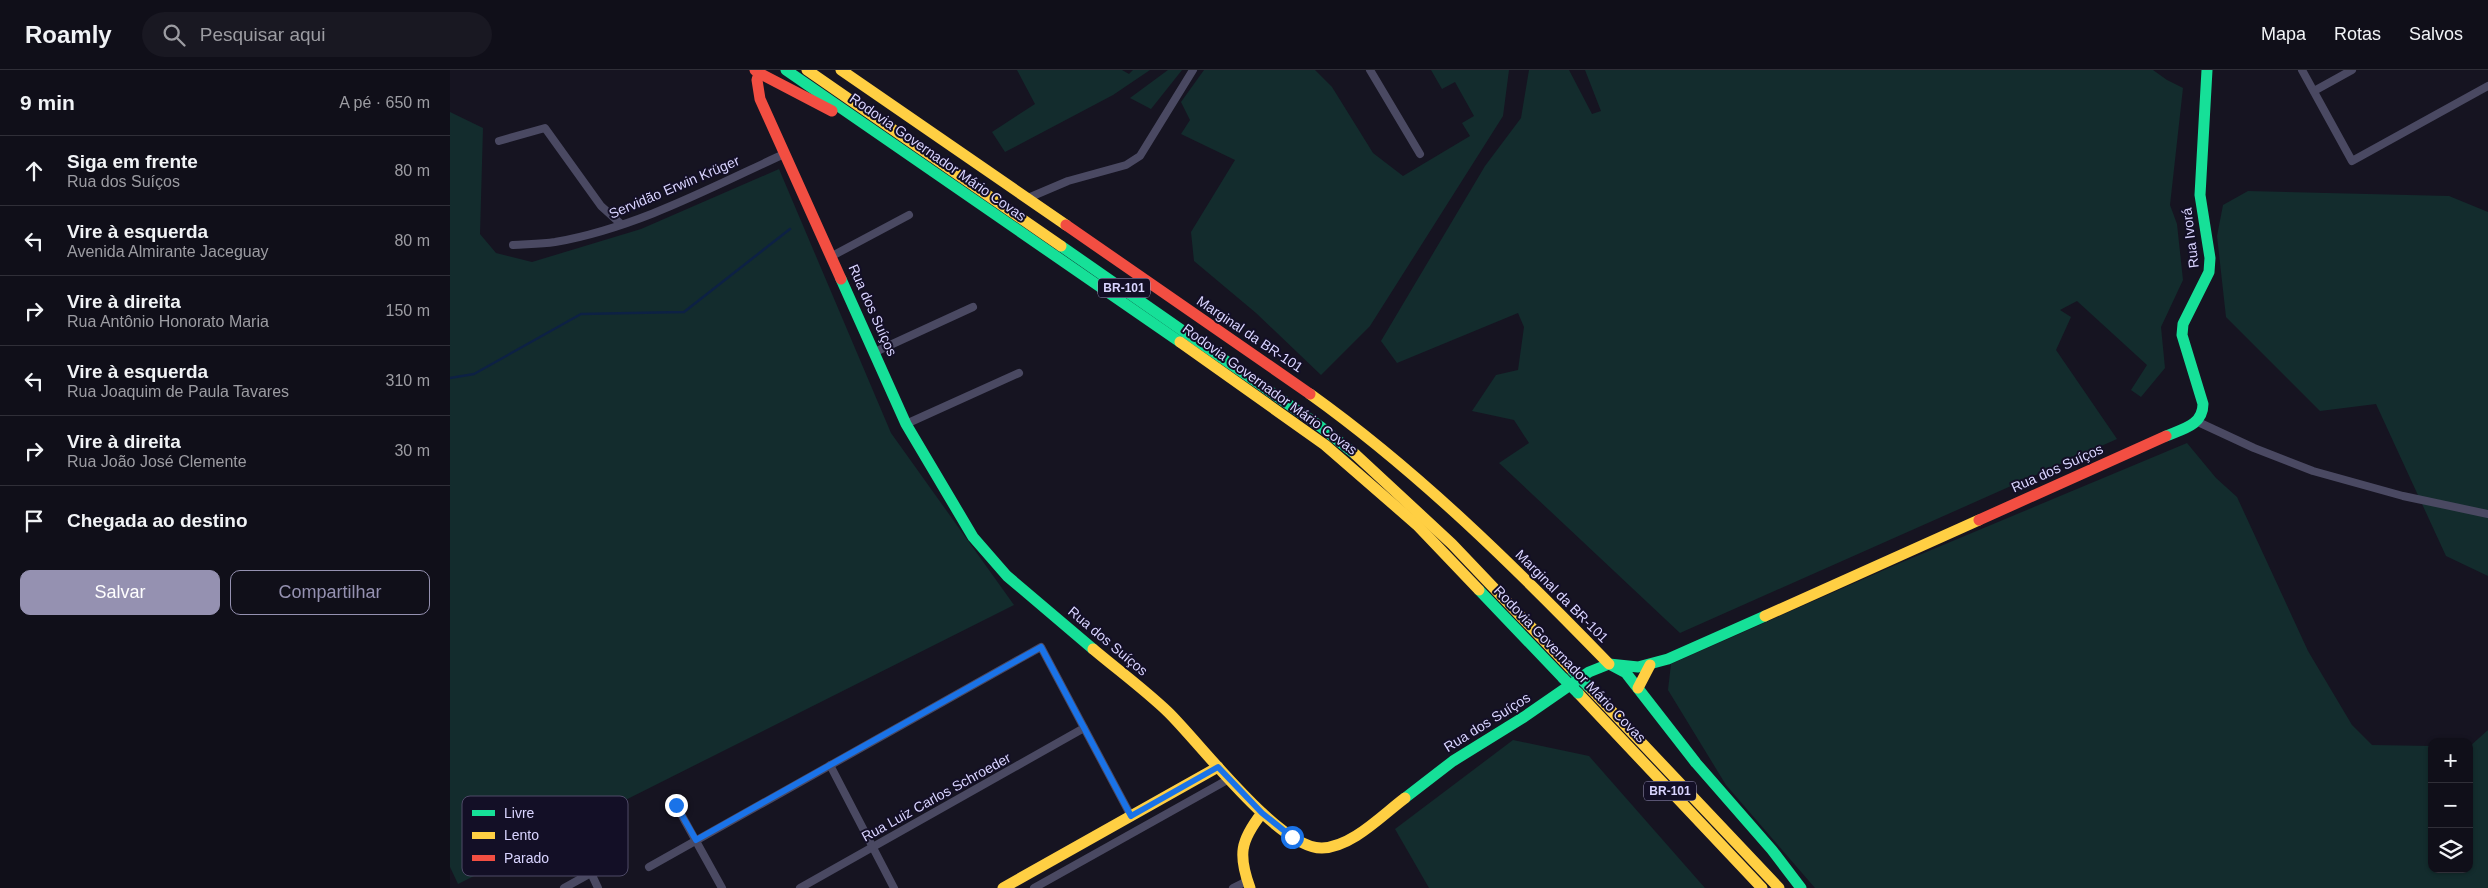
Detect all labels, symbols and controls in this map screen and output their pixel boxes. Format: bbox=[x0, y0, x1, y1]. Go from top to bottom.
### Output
search box bbox=[142, 12, 492, 57]
text: Roamly bbox=[25, 21, 112, 48]
icon: search bbox=[160, 21, 188, 49]
text: Pesquisar aqui bbox=[200, 24, 325, 45]
text: Mapa bbox=[2261, 24, 2306, 44]
text: Rotas bbox=[2334, 24, 2381, 44]
text: Salvos bbox=[2409, 24, 2463, 44]
street label: Rodovia Governador Mário Covas bbox=[847, 90, 1029, 224]
text: 9 min bbox=[20, 91, 75, 114]
text: A pé · 650 m bbox=[339, 94, 430, 111]
text: Siga em frente bbox=[67, 151, 198, 172]
street label: Servidão Erwin Krüger bbox=[606, 152, 742, 222]
icon: ahead bbox=[20, 157, 48, 185]
text: 80 m bbox=[394, 162, 430, 179]
text: Rua dos Suíços bbox=[67, 173, 180, 190]
street label: Rua Ivorá bbox=[2178, 207, 2202, 269]
text: Vire à esquerda bbox=[67, 221, 208, 242]
icon: left bbox=[20, 227, 48, 255]
text: 80 m bbox=[394, 232, 430, 249]
text: Avenida Almirante Jaceguay bbox=[67, 243, 269, 260]
street label: Rua dos Suíços bbox=[846, 262, 900, 358]
road number: BR-101 bbox=[1098, 278, 1150, 298]
text: Vire à direita bbox=[67, 291, 181, 312]
street label: Marginal da BR-101 bbox=[1194, 293, 1306, 376]
icon: right bbox=[20, 297, 48, 325]
text: 150 m bbox=[386, 302, 430, 319]
text: Rua Antônio Honorato Maria bbox=[67, 313, 269, 330]
street label: Rodovia Governador Mário Covas bbox=[1180, 320, 1360, 458]
text: Vire à esquerda bbox=[67, 361, 208, 382]
icon: left bbox=[20, 367, 48, 395]
text: 310 m bbox=[386, 372, 430, 389]
text: Rua Joaquim de Paula Tavares bbox=[67, 383, 289, 400]
text: Vire à direita bbox=[67, 431, 181, 452]
icon: right bbox=[20, 437, 48, 465]
street label: Rua dos Suíços bbox=[2009, 441, 2105, 495]
text: 30 m bbox=[394, 442, 430, 459]
text: Rua João José Clemente bbox=[67, 453, 247, 470]
icon: arrive bbox=[20, 507, 48, 535]
text: Chegada ao destino bbox=[67, 510, 248, 531]
street label: Marginal da BR-101 bbox=[1512, 546, 1612, 646]
button: Salvar bbox=[20, 570, 220, 615]
button: Compartilhar bbox=[230, 570, 430, 615]
street label: Rodovia Governador Mário Covas bbox=[1491, 582, 1649, 746]
street label: Rua dos Suíços bbox=[1065, 603, 1151, 679]
street label: Rua dos Suíços bbox=[1441, 689, 1533, 755]
map controls bbox=[2428, 738, 2473, 873]
button: + bbox=[2428, 738, 2473, 783]
street label: Rua Luiz Carlos Schroeder bbox=[859, 749, 1014, 845]
road number: BR-101 bbox=[1644, 781, 1696, 800]
button: − bbox=[2428, 783, 2473, 828]
route end bbox=[665, 794, 688, 817]
legend bbox=[462, 796, 628, 876]
text: Livre bbox=[504, 805, 535, 821]
route start bbox=[1281, 826, 1304, 849]
text: Lento bbox=[504, 827, 539, 843]
button: layers bbox=[2428, 828, 2473, 873]
text: Parado bbox=[504, 850, 549, 866]

